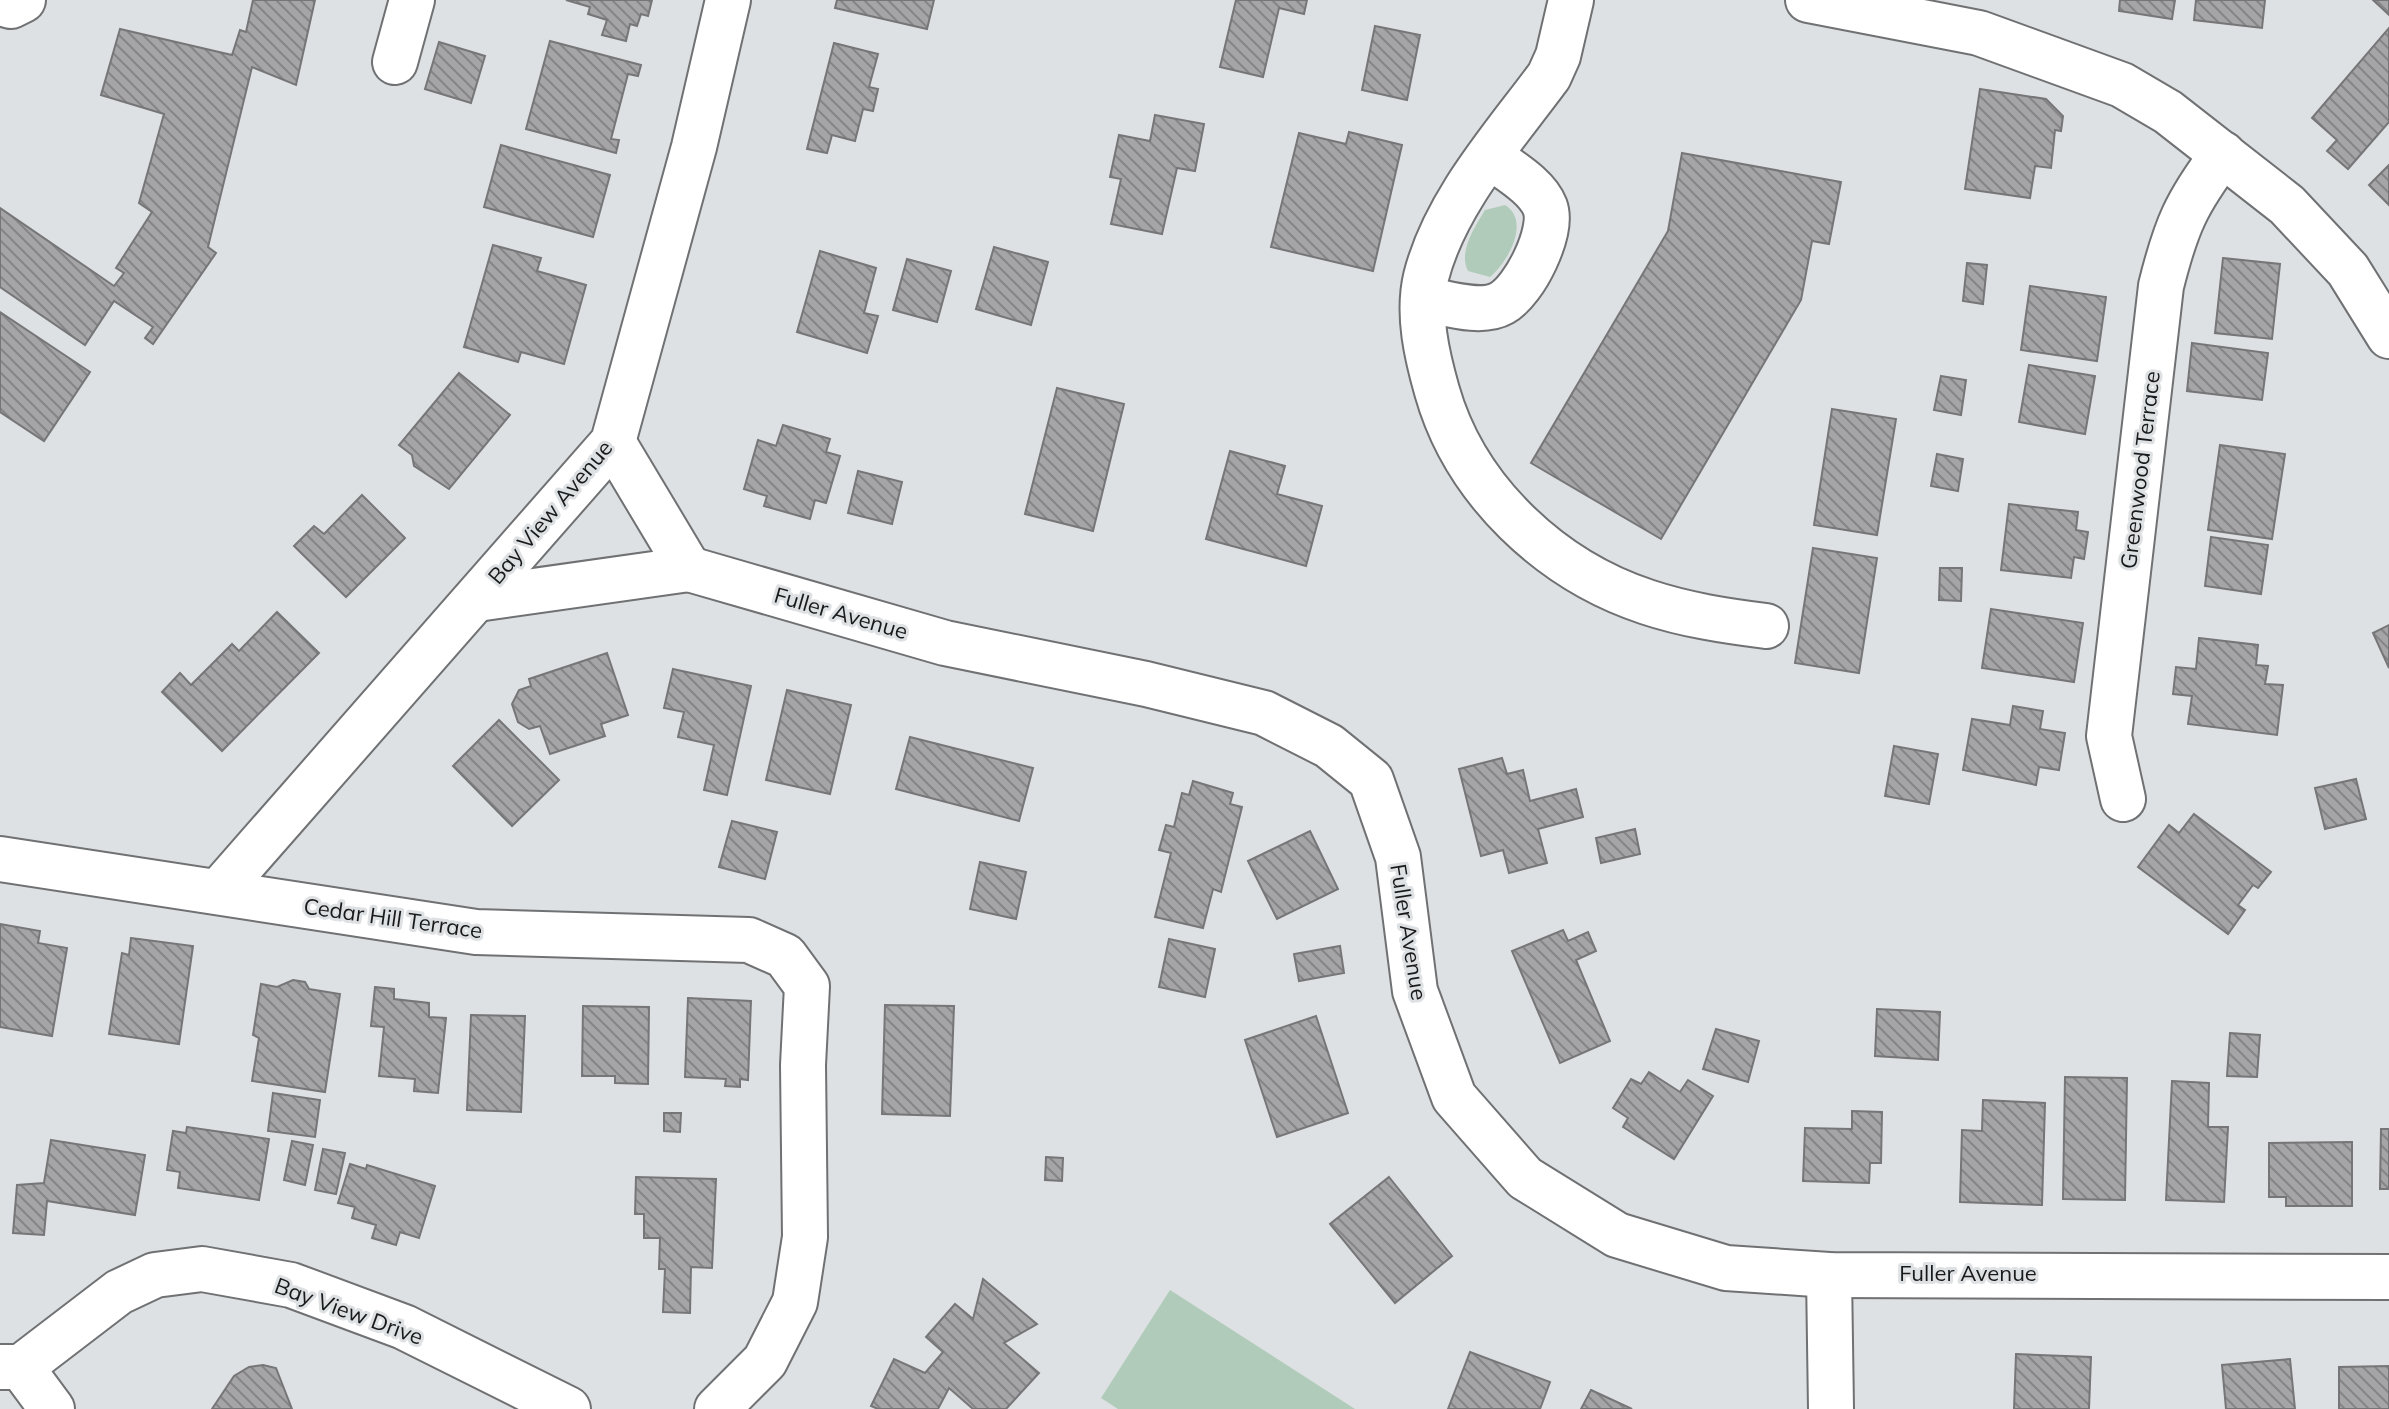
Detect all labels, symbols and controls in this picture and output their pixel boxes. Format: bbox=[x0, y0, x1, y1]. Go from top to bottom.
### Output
street label: Greenwood Terrace bbox=[2114, 370, 2166, 570]
street label: Bay View Avenue bbox=[482, 434, 618, 590]
street label: Fuller Avenue bbox=[771, 581, 911, 645]
street label: Fuller Avenue bbox=[1384, 862, 1434, 1002]
street label: Cedar Hill Terrace bbox=[302, 892, 484, 944]
street label: Fuller Avenue bbox=[1899, 1259, 2037, 1287]
street label: Bay View Drive bbox=[271, 1271, 427, 1351]

